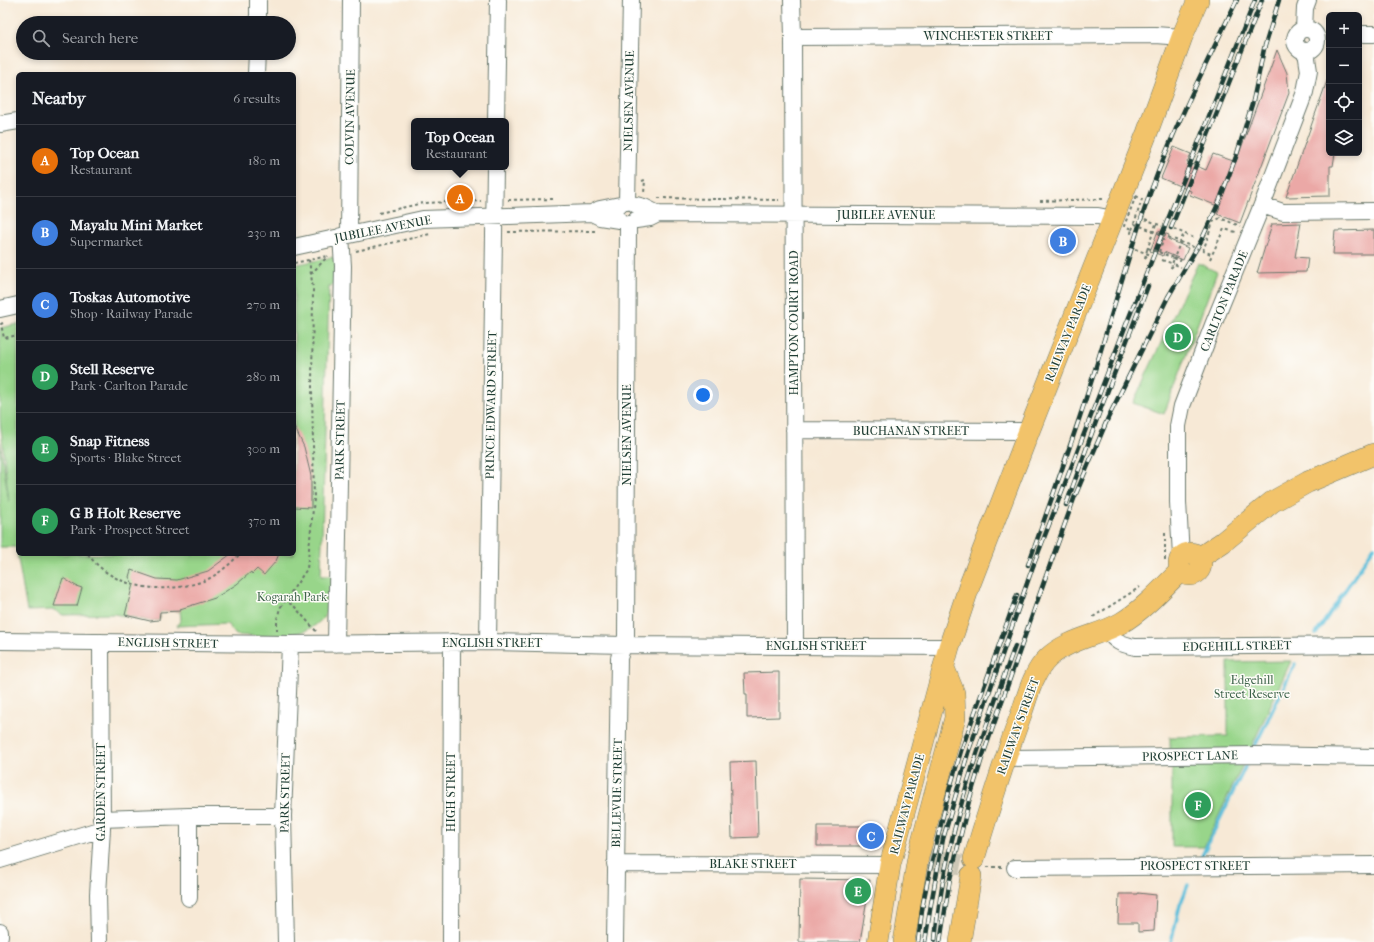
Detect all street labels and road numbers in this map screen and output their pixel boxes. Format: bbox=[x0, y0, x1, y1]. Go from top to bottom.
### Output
street label: WINCHESTER STREET bbox=[923, 29, 1053, 43]
street label: NIELSEN AVENUE bbox=[621, 50, 637, 152]
street label: COLVIN AVENUE bbox=[342, 69, 358, 165]
street label: JUBILEE AVENUE bbox=[836, 208, 935, 222]
street label: JUBILEE AVENUE bbox=[332, 213, 433, 245]
street label: CARLTON PARADE bbox=[1197, 248, 1251, 354]
street label: HAMPTON COURT ROAD bbox=[787, 250, 801, 396]
street label: RAILWAY PARADE bbox=[1042, 282, 1094, 384]
street label: PRINCE EDWARD STREET bbox=[483, 330, 499, 479]
street label: NIELSEN AVENUE bbox=[620, 384, 634, 486]
street label: PARK STREET bbox=[332, 399, 348, 480]
street label: BUCHANAN STREET bbox=[853, 424, 970, 438]
street label: ENGLISH STREET bbox=[118, 635, 219, 651]
street label: ENGLISH STREET bbox=[442, 636, 543, 650]
street label: EDGEHILL STREET bbox=[1182, 638, 1293, 654]
street label: ENGLISH STREET bbox=[766, 639, 867, 653]
street label: RAILWAY STREET bbox=[994, 675, 1042, 776]
street label: BELLEVUE STREET bbox=[609, 737, 625, 848]
street label: GARDEN STREET bbox=[94, 742, 108, 841]
street label: PROSPECT LANE bbox=[1142, 748, 1238, 764]
street label: HIGH STREET bbox=[444, 751, 458, 832]
street label: PARK STREET bbox=[277, 752, 293, 833]
street label: RAILWAY PARADE bbox=[887, 752, 927, 856]
street label: BLAKE STREET bbox=[709, 857, 798, 871]
street label: PROSPECT STREET bbox=[1140, 859, 1251, 873]

